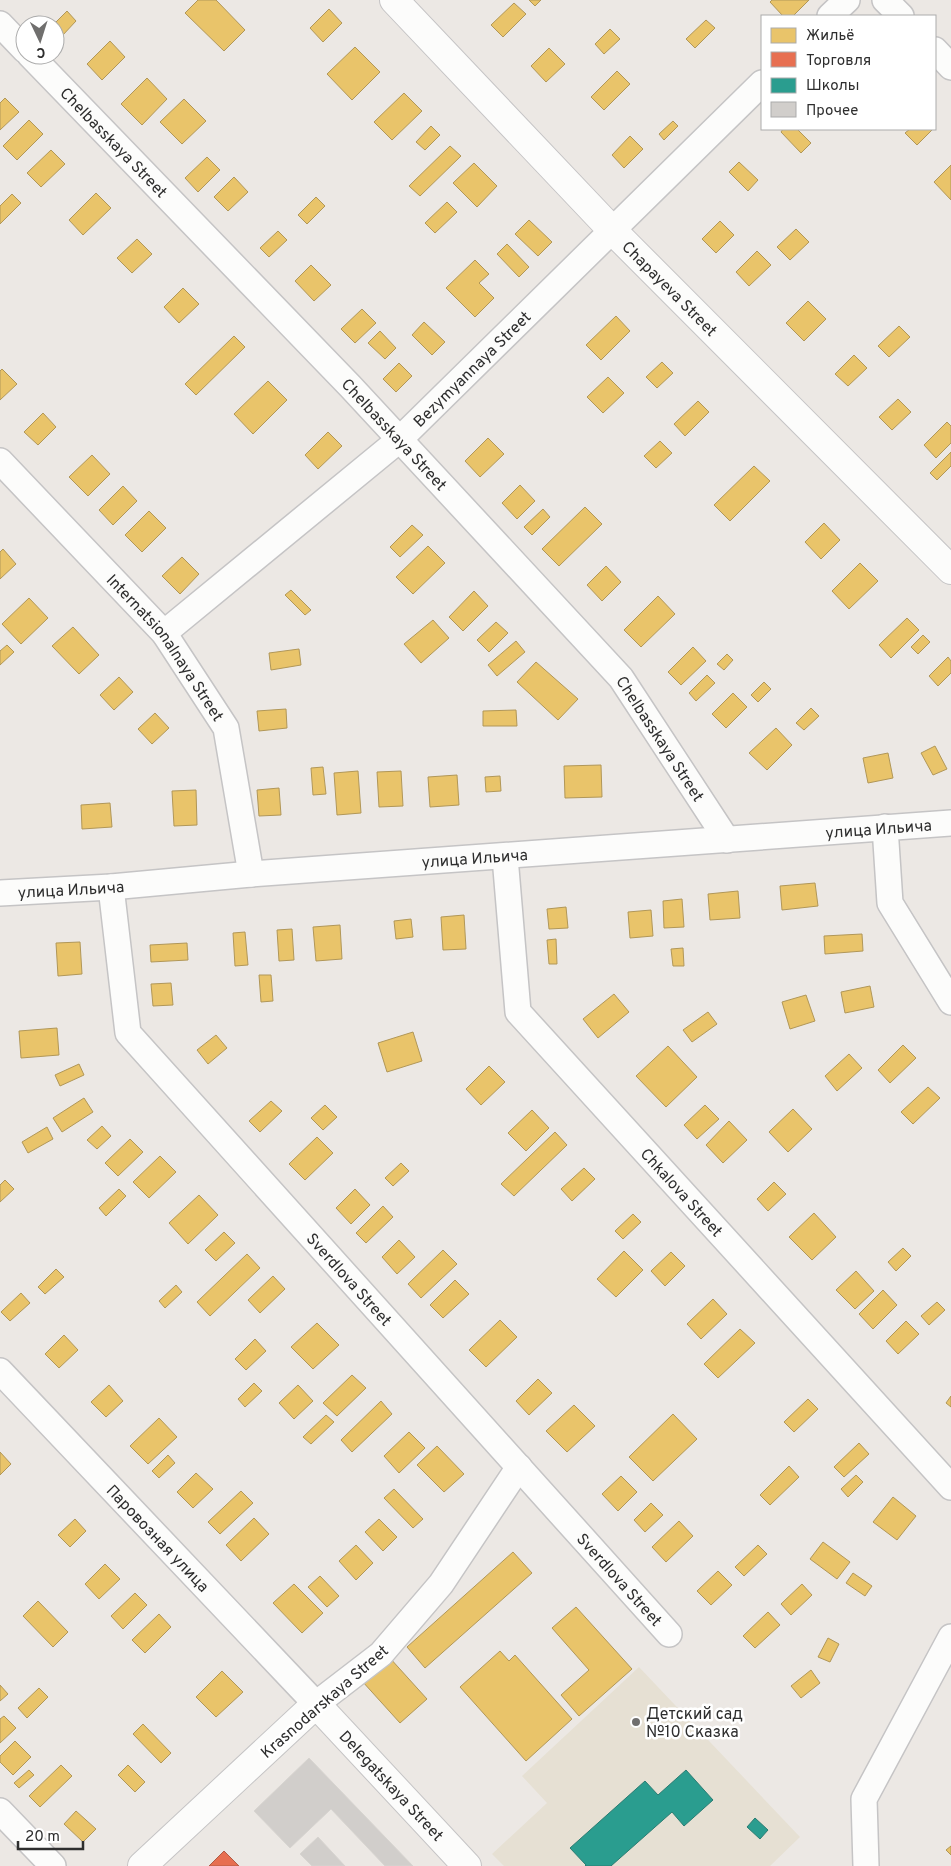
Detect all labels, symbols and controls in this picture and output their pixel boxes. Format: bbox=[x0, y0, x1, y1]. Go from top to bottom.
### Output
north arrow bbox=[15, 15, 65, 65]
legend bbox=[761, 15, 936, 130]
text: Жильё bbox=[806, 27, 854, 46]
text: С bbox=[36, 43, 46, 60]
text: Торговля bbox=[806, 52, 871, 71]
text: Школы bbox=[806, 77, 860, 96]
street label: Chelbasskaya Street bbox=[55, 84, 171, 203]
text: Прочее bbox=[806, 102, 858, 121]
street label: Chapayeva Street bbox=[617, 238, 720, 341]
street label: Bezymyannaya Street bbox=[410, 308, 536, 432]
street label: Chelbasskaya Street bbox=[336, 375, 450, 496]
street label: Internatsionalnaya Street bbox=[101, 571, 227, 726]
street label: Chelbasskaya Street bbox=[611, 673, 707, 806]
street label: улица Ильича bbox=[825, 816, 933, 844]
street label: улица Ильича bbox=[421, 846, 529, 874]
street label: улица Ильича bbox=[17, 878, 125, 904]
street label: Chkalova Street bbox=[635, 1145, 726, 1242]
street label: Sverdlova Street bbox=[301, 1230, 395, 1331]
street label: Паровозная улица bbox=[101, 1481, 213, 1597]
street label: Sverdlova Street bbox=[571, 1530, 665, 1631]
street label: Krasnodarskaya Street bbox=[257, 1642, 393, 1763]
place label: Детский сад №10 Сказка bbox=[646, 1705, 743, 1743]
marker: Детский сад №10 Сказка bbox=[630, 1716, 642, 1728]
street label: Delegatskaya Street bbox=[334, 1727, 447, 1846]
scale bar bbox=[18, 1818, 82, 1850]
text: 20 m bbox=[25, 1828, 60, 1847]

